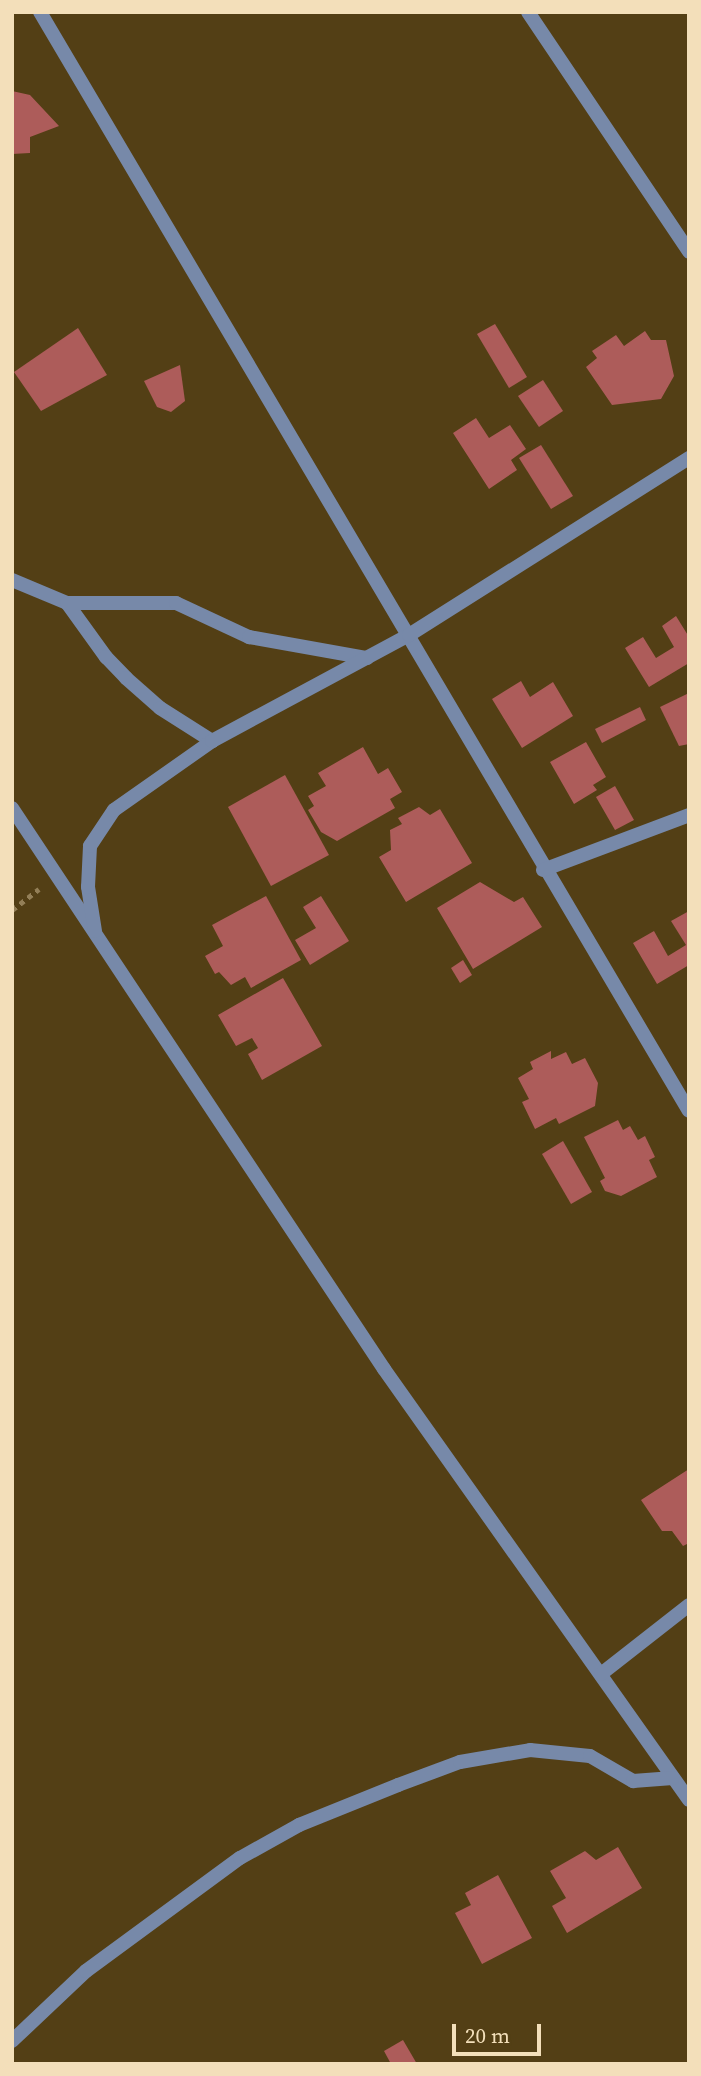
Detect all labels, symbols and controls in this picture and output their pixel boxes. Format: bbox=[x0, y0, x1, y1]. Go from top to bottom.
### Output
scale bar bbox=[456, 2010, 545, 2054]
text: 20 m bbox=[465, 2021, 510, 2050]

